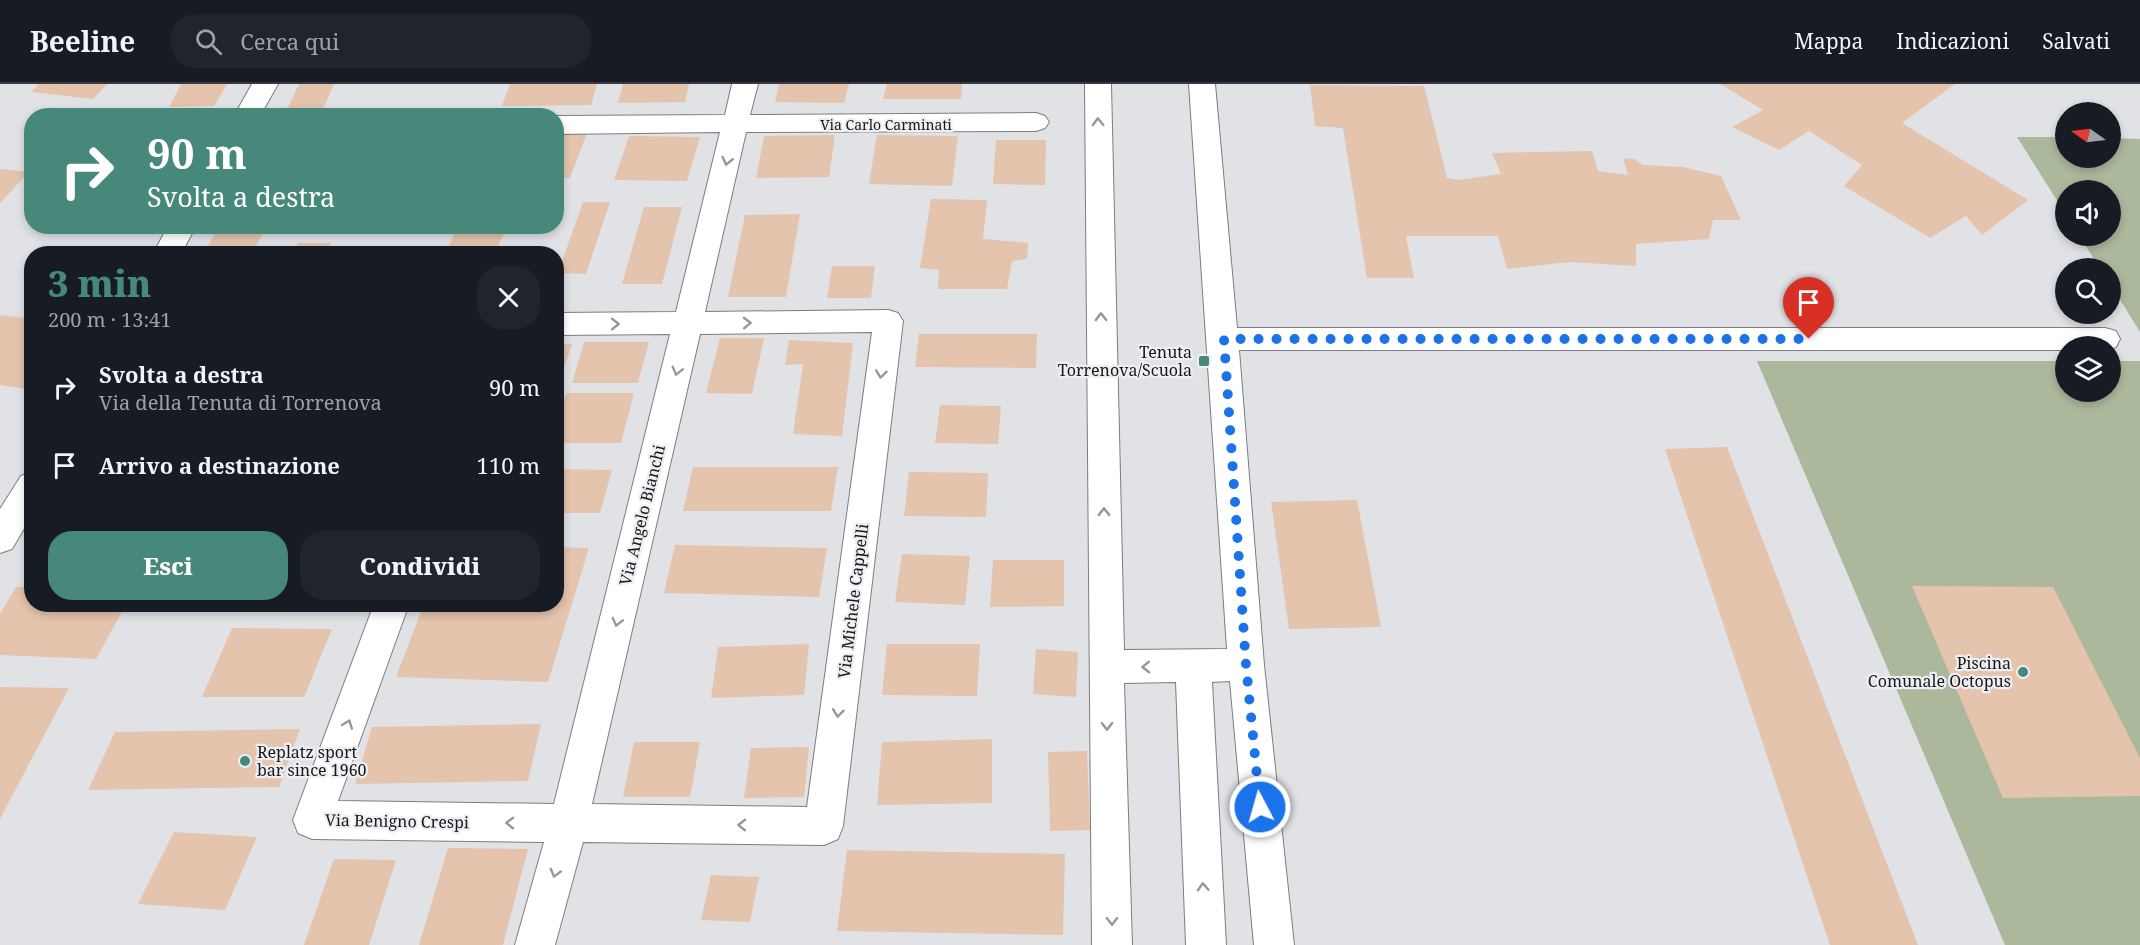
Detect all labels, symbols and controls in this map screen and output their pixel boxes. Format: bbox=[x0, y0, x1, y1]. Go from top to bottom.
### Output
search box bbox=[171, 14, 591, 68]
text: Beeline bbox=[30, 22, 135, 60]
icon: search bbox=[192, 25, 225, 58]
text: Cerca qui bbox=[240, 26, 339, 56]
text: Mappa bbox=[1794, 27, 1863, 55]
text: Indicazioni bbox=[1896, 27, 2009, 55]
text: Salvati bbox=[2042, 27, 2110, 55]
north arrow bbox=[2055, 102, 2121, 168]
map controls bbox=[2055, 102, 2121, 402]
street label: Via Carlo Carminati bbox=[820, 115, 952, 134]
one-way arrow bbox=[1092, 118, 1104, 127]
text: 90 m bbox=[147, 124, 247, 181]
icon: right bbox=[48, 132, 126, 210]
one-way arrow bbox=[721, 156, 734, 166]
text: Svolta a destra bbox=[147, 178, 335, 215]
button: sound bbox=[2055, 180, 2121, 246]
button: search bbox=[2055, 258, 2121, 324]
text: 3 min bbox=[48, 259, 151, 308]
button: close bbox=[477, 266, 540, 329]
pin bbox=[1783, 277, 1834, 339]
icon: arrive bbox=[1792, 286, 1825, 319]
text: 200 m · 13:41 bbox=[48, 306, 171, 333]
one-way arrow bbox=[1095, 313, 1107, 322]
one-way arrow bbox=[742, 317, 751, 329]
one-way arrow bbox=[610, 318, 619, 330]
button: layers bbox=[2055, 336, 2121, 402]
place label: Tenuta Torrenova/Scuola bbox=[1058, 341, 1192, 381]
marker: Tenuta Torrenova/Scuola bbox=[1197, 354, 1211, 368]
text: Svolta a destra bbox=[99, 359, 264, 389]
one-way arrow bbox=[671, 366, 684, 376]
one-way arrow bbox=[876, 370, 888, 379]
icon: right bbox=[48, 371, 81, 404]
text: 90 m bbox=[489, 372, 540, 402]
text: Via della Tenuta di Torrenova bbox=[99, 389, 382, 416]
street label: Via Angelo Bianchi bbox=[614, 442, 670, 588]
icon: arrive bbox=[48, 449, 81, 482]
text: Arrivo a destinazione bbox=[99, 450, 340, 480]
text: 110 m bbox=[477, 450, 540, 480]
one-way arrow bbox=[1098, 508, 1110, 517]
street label: Via Michele Cappelli bbox=[833, 522, 873, 680]
button: Esci bbox=[48, 531, 288, 600]
button: Condividi bbox=[300, 531, 540, 600]
one-way arrow bbox=[611, 617, 624, 627]
place label: Piscina Comunale Octopus bbox=[1868, 652, 2011, 692]
one-way arrow bbox=[1141, 661, 1150, 673]
marker: Piscina Comunale Octopus bbox=[2016, 665, 2030, 679]
one-way arrow bbox=[833, 709, 845, 718]
one-way arrow bbox=[340, 719, 353, 730]
one-way arrow bbox=[1101, 721, 1114, 730]
place label: Replatz sport bar since 1960 bbox=[257, 741, 367, 781]
marker: Replatz sport bar since 1960 bbox=[238, 754, 252, 768]
position arrow bbox=[1228, 775, 1292, 839]
street label: Via Benigno Crespi bbox=[325, 809, 469, 833]
one-way arrow bbox=[505, 817, 514, 829]
one-way arrow bbox=[738, 819, 747, 831]
one-way arrow bbox=[549, 868, 562, 878]
one-way arrow bbox=[1197, 882, 1210, 891]
one-way arrow bbox=[1105, 916, 1118, 925]

